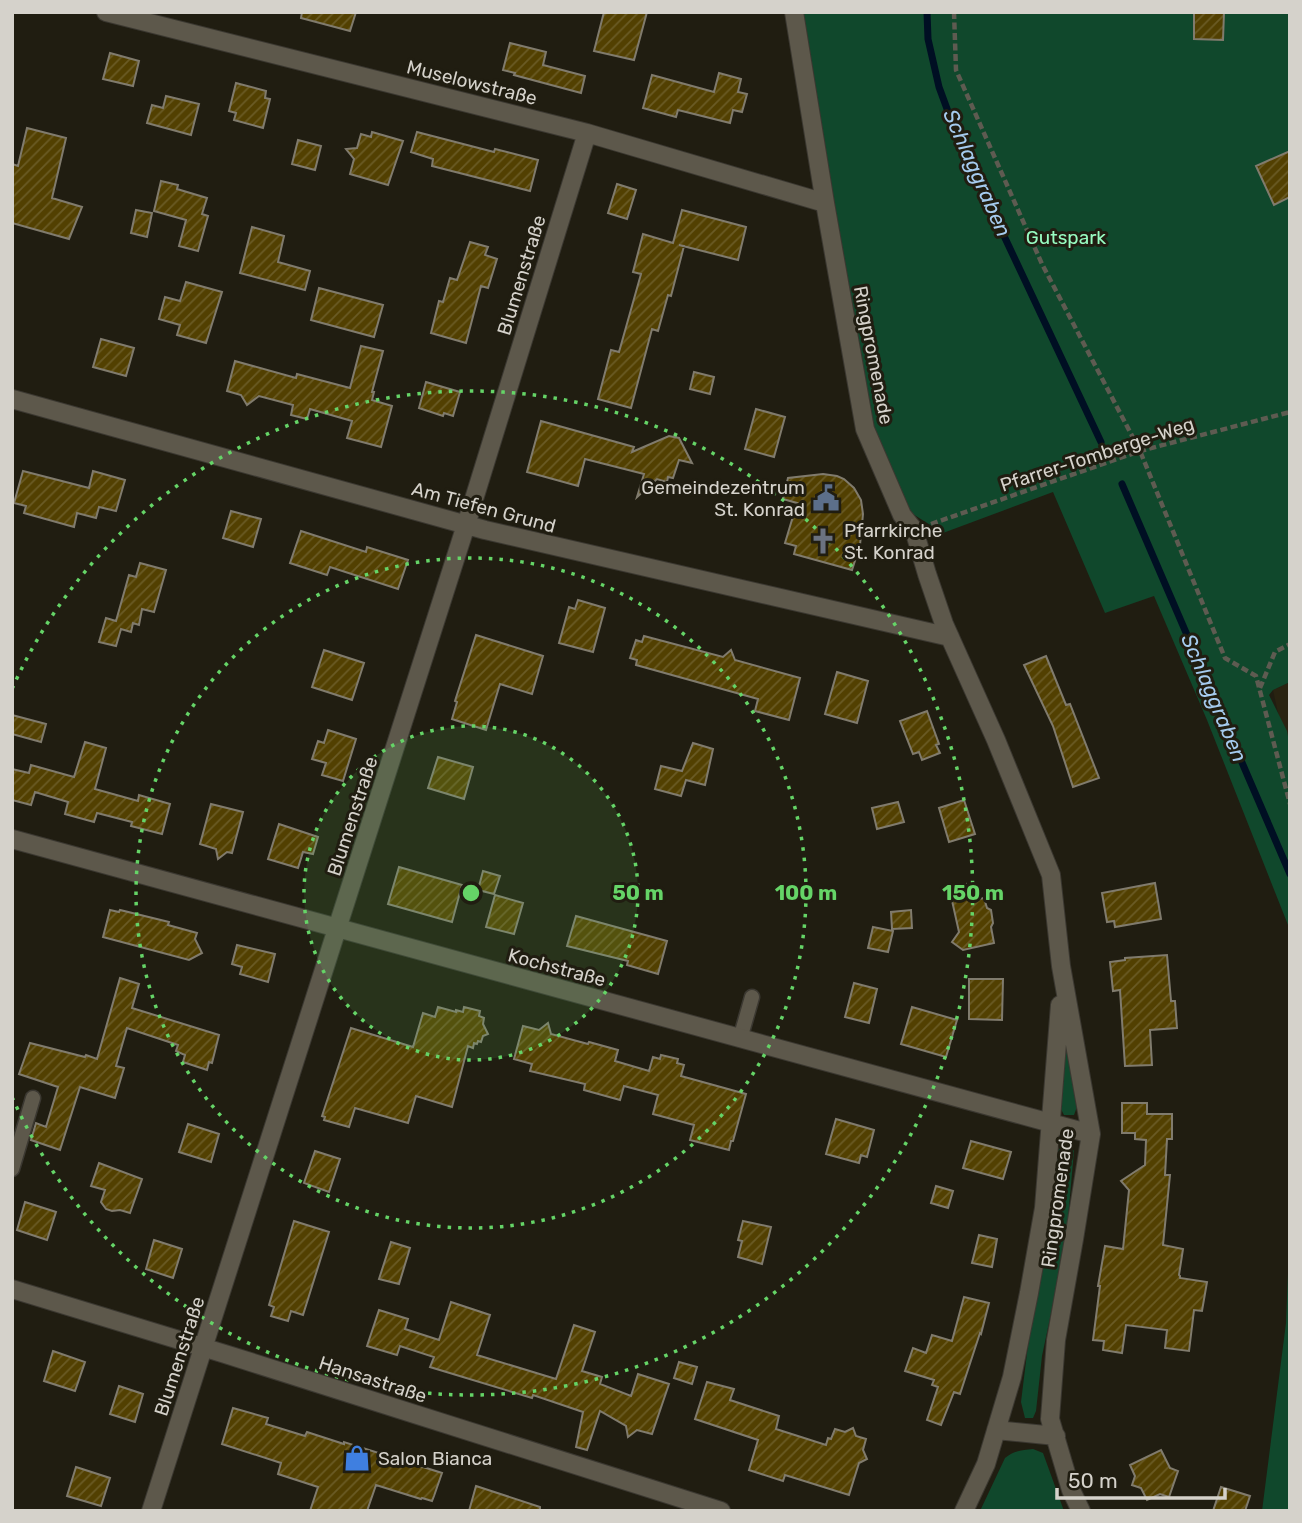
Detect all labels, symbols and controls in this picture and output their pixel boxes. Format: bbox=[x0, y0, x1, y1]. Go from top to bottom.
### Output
street label: Muselowstraße bbox=[404, 55, 539, 110]
water label: Schlaggraben bbox=[938, 105, 1017, 240]
street label: Blumenstraße bbox=[492, 212, 551, 338]
park label: Gutspark bbox=[1026, 226, 1106, 249]
street label: Ringpromenade bbox=[849, 284, 898, 426]
street label: Pfarrer-Tomberge-Weg bbox=[997, 412, 1197, 497]
place label: Gemeindezentrum St. Konrad bbox=[641, 476, 805, 521]
street label: Am Tiefen Grund bbox=[409, 477, 558, 538]
public building icon: Gemeindezentrum St. Konrad bbox=[811, 483, 841, 513]
place label: Pfarrkirche St. Konrad bbox=[844, 519, 942, 564]
church icon: Pfarrkirche St. Konrad bbox=[808, 526, 838, 556]
water label: Schlaggraben bbox=[1176, 630, 1253, 766]
street label: Blumenstraße bbox=[322, 754, 383, 879]
text: 50 m bbox=[612, 880, 664, 905]
text: 100 m bbox=[775, 880, 837, 905]
text: 150 m bbox=[942, 880, 1004, 905]
centre of rings bbox=[459, 881, 483, 905]
street label: Kochstraße bbox=[505, 943, 608, 992]
street label: Ringpromenade bbox=[1036, 1127, 1079, 1269]
street label: Blumenstraße bbox=[149, 1294, 210, 1419]
street label: Hansastraße bbox=[316, 1351, 430, 1408]
shop icon: Salon Bianca bbox=[342, 1443, 372, 1473]
place label: Salon Bianca bbox=[378, 1447, 492, 1470]
scale bar bbox=[1057, 1456, 1225, 1500]
text: 50 m bbox=[1068, 1468, 1118, 1493]

